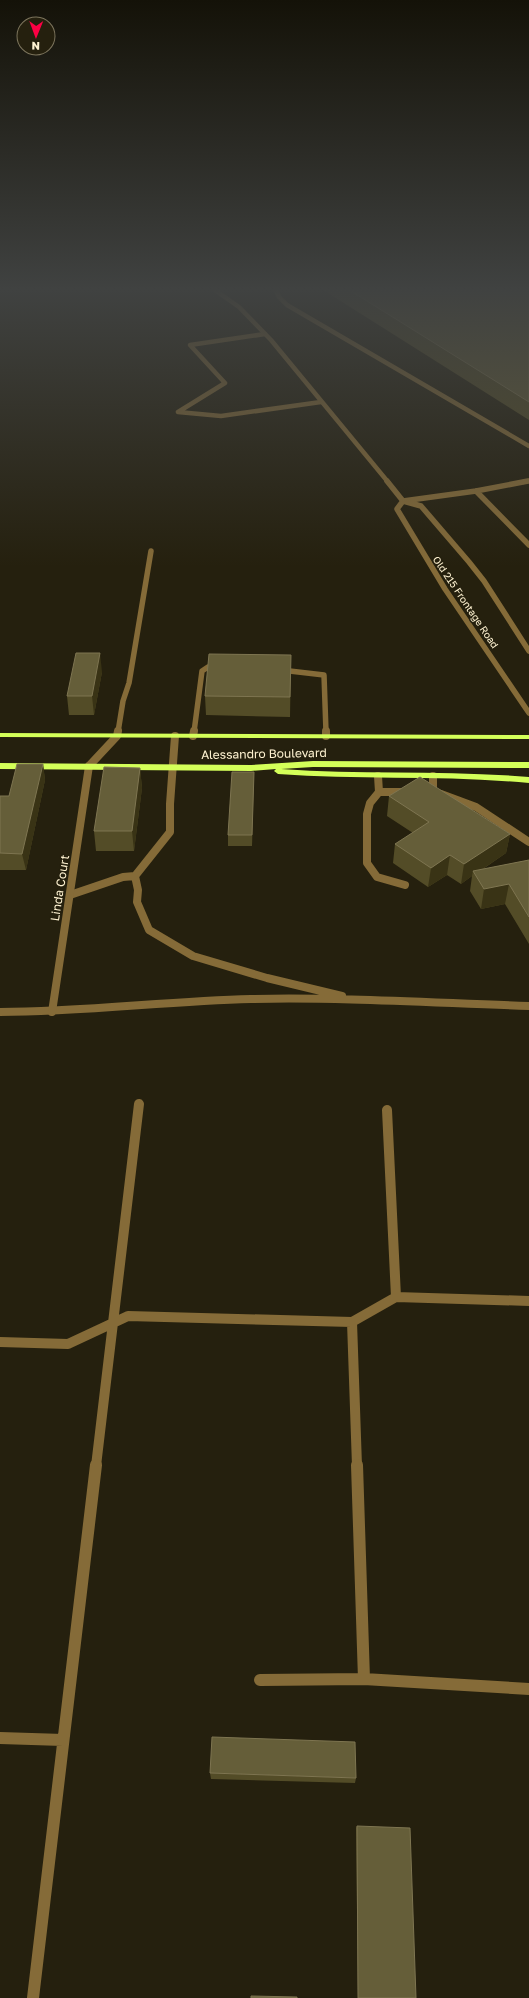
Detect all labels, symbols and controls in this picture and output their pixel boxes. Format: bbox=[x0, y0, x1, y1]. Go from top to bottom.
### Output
north arrow bbox=[16, 16, 56, 56]
text: N bbox=[32, 40, 40, 53]
street label: Old 215 Frontage Road bbox=[431, 554, 501, 650]
street label: Alessandro Boulevard bbox=[201, 745, 327, 762]
street label: Linda Court bbox=[47, 853, 72, 922]

